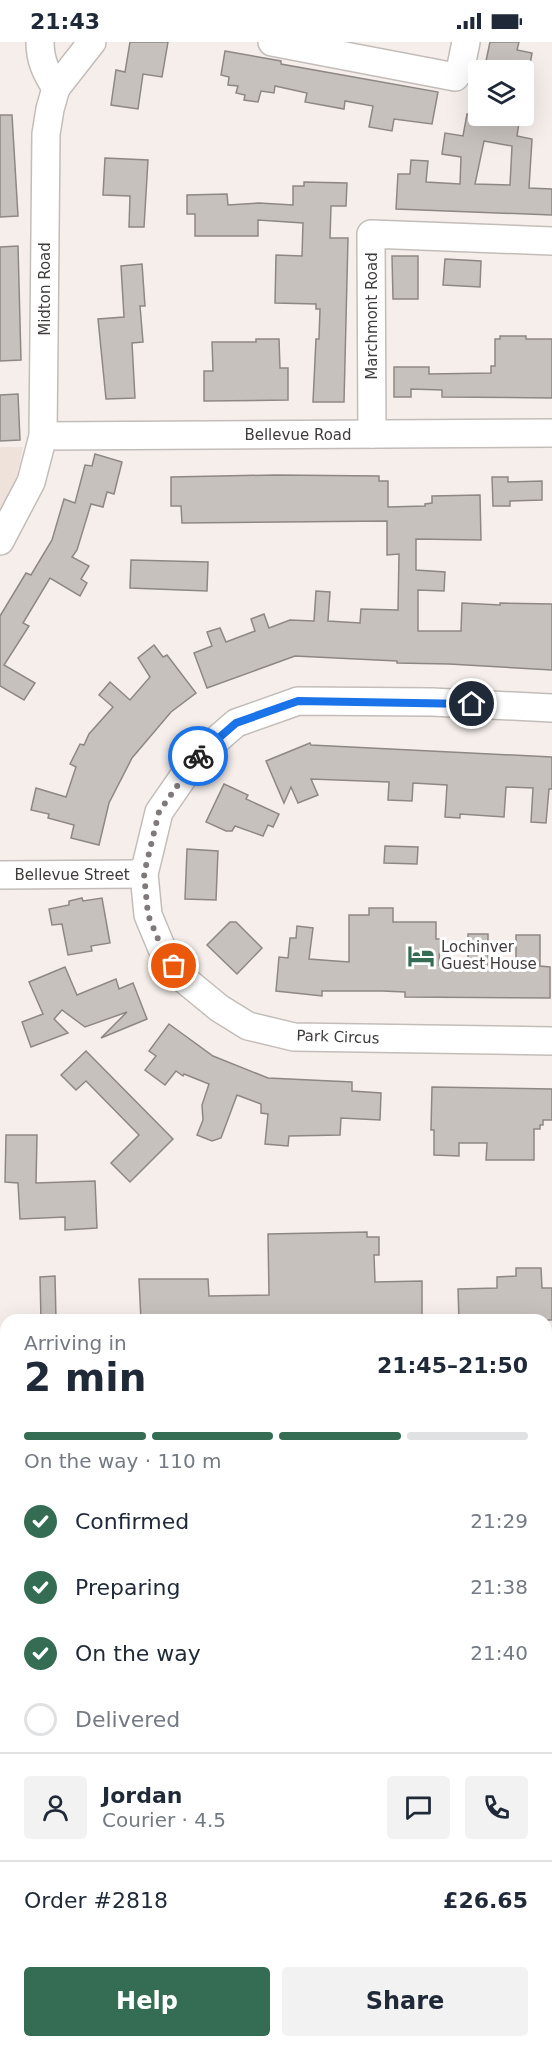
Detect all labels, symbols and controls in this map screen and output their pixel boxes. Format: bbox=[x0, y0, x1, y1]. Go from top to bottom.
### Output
text: 21:43 bbox=[30, 9, 100, 34]
map controls bbox=[468, 60, 534, 126]
button: layers bbox=[468, 60, 534, 126]
street label: Midton Road bbox=[36, 242, 54, 336]
street label: Marchmont Road bbox=[363, 252, 381, 380]
street label: Bellevue Road bbox=[244, 426, 352, 444]
pin bbox=[446, 678, 497, 729]
icon: home bbox=[455, 687, 488, 720]
courier bbox=[168, 726, 228, 786]
icon: bike bbox=[182, 740, 215, 773]
street label: Bellevue Street bbox=[14, 866, 130, 884]
place label: Lochinver Guest House bbox=[441, 938, 537, 973]
pin bbox=[148, 940, 199, 991]
hotel icon: Lochinver Guest House bbox=[406, 941, 436, 971]
icon: bag bbox=[157, 949, 190, 982]
street label: Park Circus bbox=[296, 1027, 380, 1047]
text: Arriving in bbox=[24, 1331, 127, 1355]
text: 21:45–21:50 bbox=[377, 1353, 528, 1378]
text: 2 min bbox=[24, 1355, 146, 1400]
text: On the way · 110 m bbox=[24, 1449, 222, 1473]
icon: check bbox=[24, 1505, 57, 1538]
text: Confirmed bbox=[75, 1509, 189, 1534]
text: 21:29 bbox=[470, 1509, 528, 1533]
icon: check bbox=[24, 1571, 57, 1604]
text: Preparing bbox=[75, 1575, 181, 1600]
text: 21:38 bbox=[470, 1575, 528, 1599]
icon: check bbox=[24, 1637, 57, 1670]
text: On the way bbox=[75, 1641, 201, 1666]
text: 21:40 bbox=[470, 1641, 528, 1665]
text: Delivered bbox=[75, 1707, 180, 1732]
button: person bbox=[24, 1776, 87, 1839]
button: chat bbox=[387, 1776, 450, 1839]
button: phone bbox=[465, 1776, 528, 1839]
text: Jordan bbox=[102, 1783, 182, 1808]
text: Courier · 4.5 bbox=[102, 1808, 226, 1832]
text: Order #2818 bbox=[24, 1888, 168, 1913]
text: £26.65 bbox=[443, 1888, 528, 1913]
button: Help bbox=[24, 1967, 270, 2036]
button: Share bbox=[282, 1967, 528, 2036]

